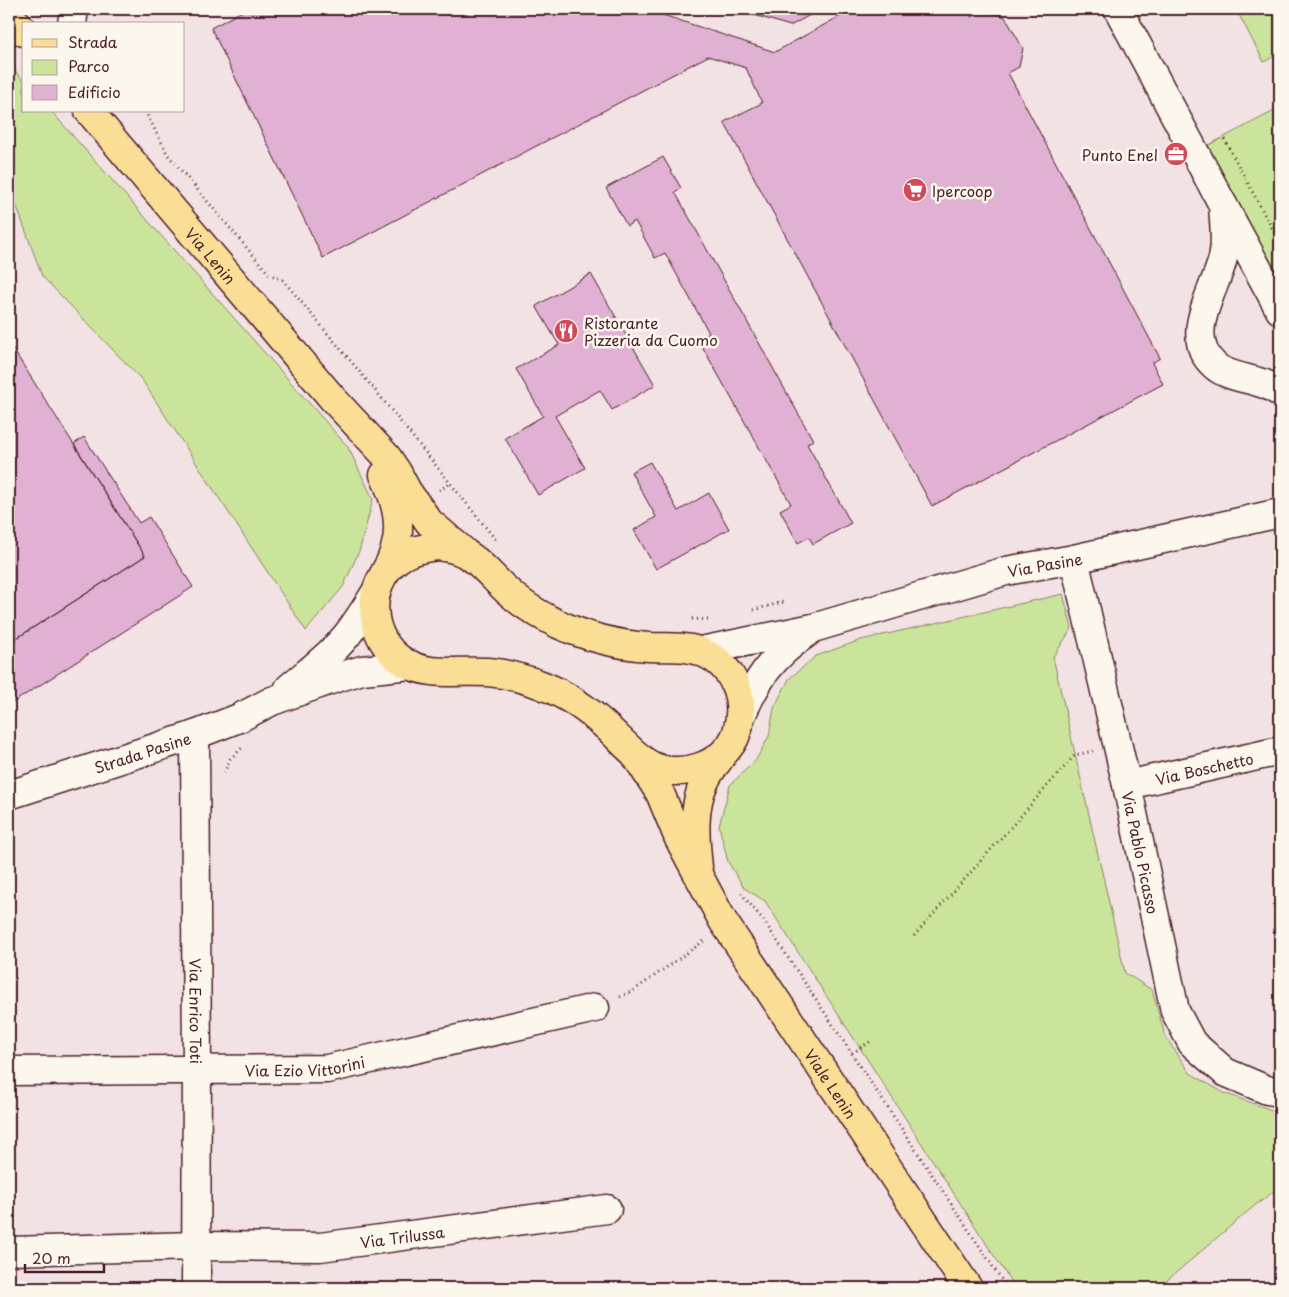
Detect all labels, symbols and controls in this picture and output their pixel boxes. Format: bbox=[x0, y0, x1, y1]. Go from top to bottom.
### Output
legend bbox=[22, 22, 185, 112]
text: Strada bbox=[68, 30, 118, 53]
text: Parco bbox=[68, 54, 110, 77]
text: Edificio bbox=[68, 80, 121, 103]
office icon: Punto Enel bbox=[1163, 141, 1189, 167]
place label: Punto Enel bbox=[1082, 143, 1158, 166]
supermarket icon: Ipercoop bbox=[902, 177, 928, 203]
place label: Ipercoop bbox=[932, 179, 993, 202]
street label: Via Lenin bbox=[180, 222, 242, 289]
place label: Ristorante Pizzeria da Cuomo bbox=[584, 311, 718, 351]
restaurant icon: Ristorante Pizzeria da Cuomo bbox=[553, 318, 579, 344]
street label: Via Pasine bbox=[1006, 546, 1084, 582]
street label: Strada Pasine bbox=[91, 726, 194, 778]
street label: Via Boschetto bbox=[1153, 746, 1255, 790]
street label: Via Pablo Picasso bbox=[1117, 789, 1166, 916]
street label: Via Enrico Toti bbox=[185, 958, 208, 1064]
street label: Viale Lenin bbox=[800, 1044, 863, 1123]
street label: Via Ezio Vittorini bbox=[245, 1049, 367, 1081]
street label: Via Trilussa bbox=[359, 1219, 446, 1253]
scale bar bbox=[25, 1242, 104, 1274]
text: 20 m bbox=[32, 1246, 71, 1269]

